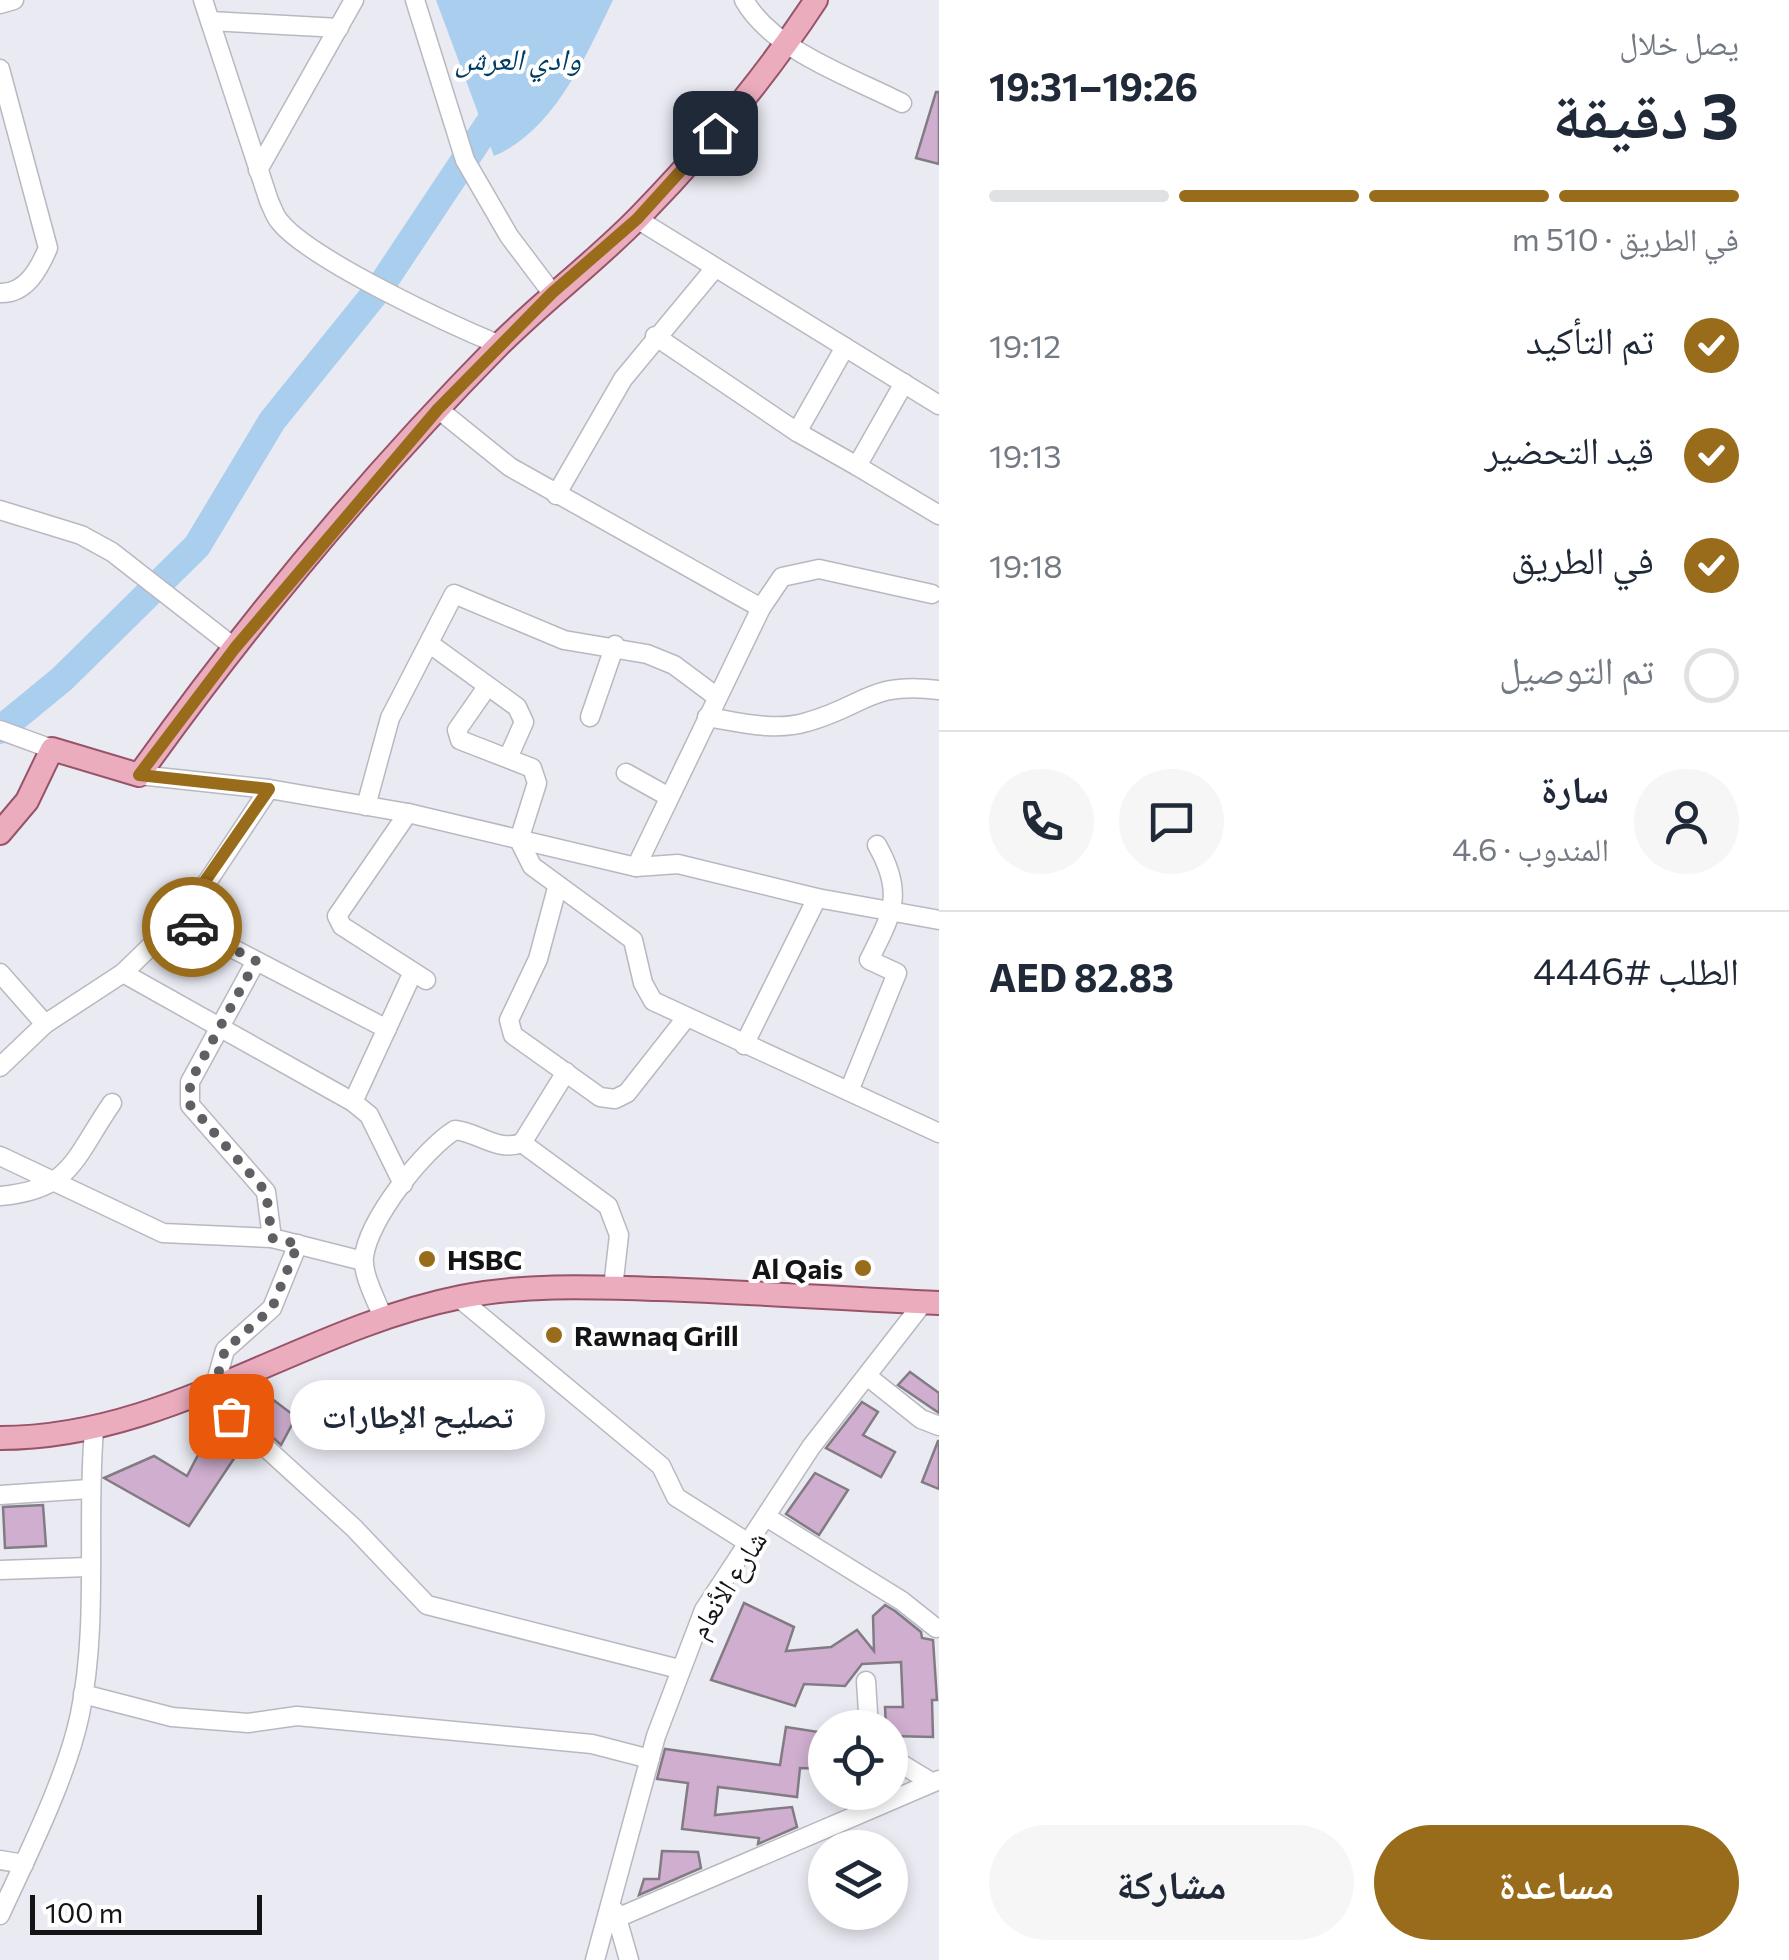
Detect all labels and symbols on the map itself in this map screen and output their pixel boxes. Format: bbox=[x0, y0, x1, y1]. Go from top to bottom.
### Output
water label: وادي العرش bbox=[455, 39, 581, 83]
pin bbox=[673, 91, 758, 176]
courier bbox=[142, 877, 242, 977]
place label: HSBC bbox=[447, 1242, 523, 1276]
marker: HSBC bbox=[416, 1248, 438, 1270]
place label: Al Qais bbox=[752, 1251, 843, 1285]
marker: Al Qais bbox=[852, 1257, 874, 1279]
place label: Rawnaq Grill bbox=[574, 1318, 739, 1352]
marker: Rawnaq Grill bbox=[543, 1324, 565, 1346]
pin bbox=[189, 1374, 274, 1459]
callout: تصليح الإطارات bbox=[291, 1381, 546, 1451]
street label: شارع الأنعام bbox=[681, 1524, 776, 1645]
scale bar bbox=[30, 1890, 262, 1934]

